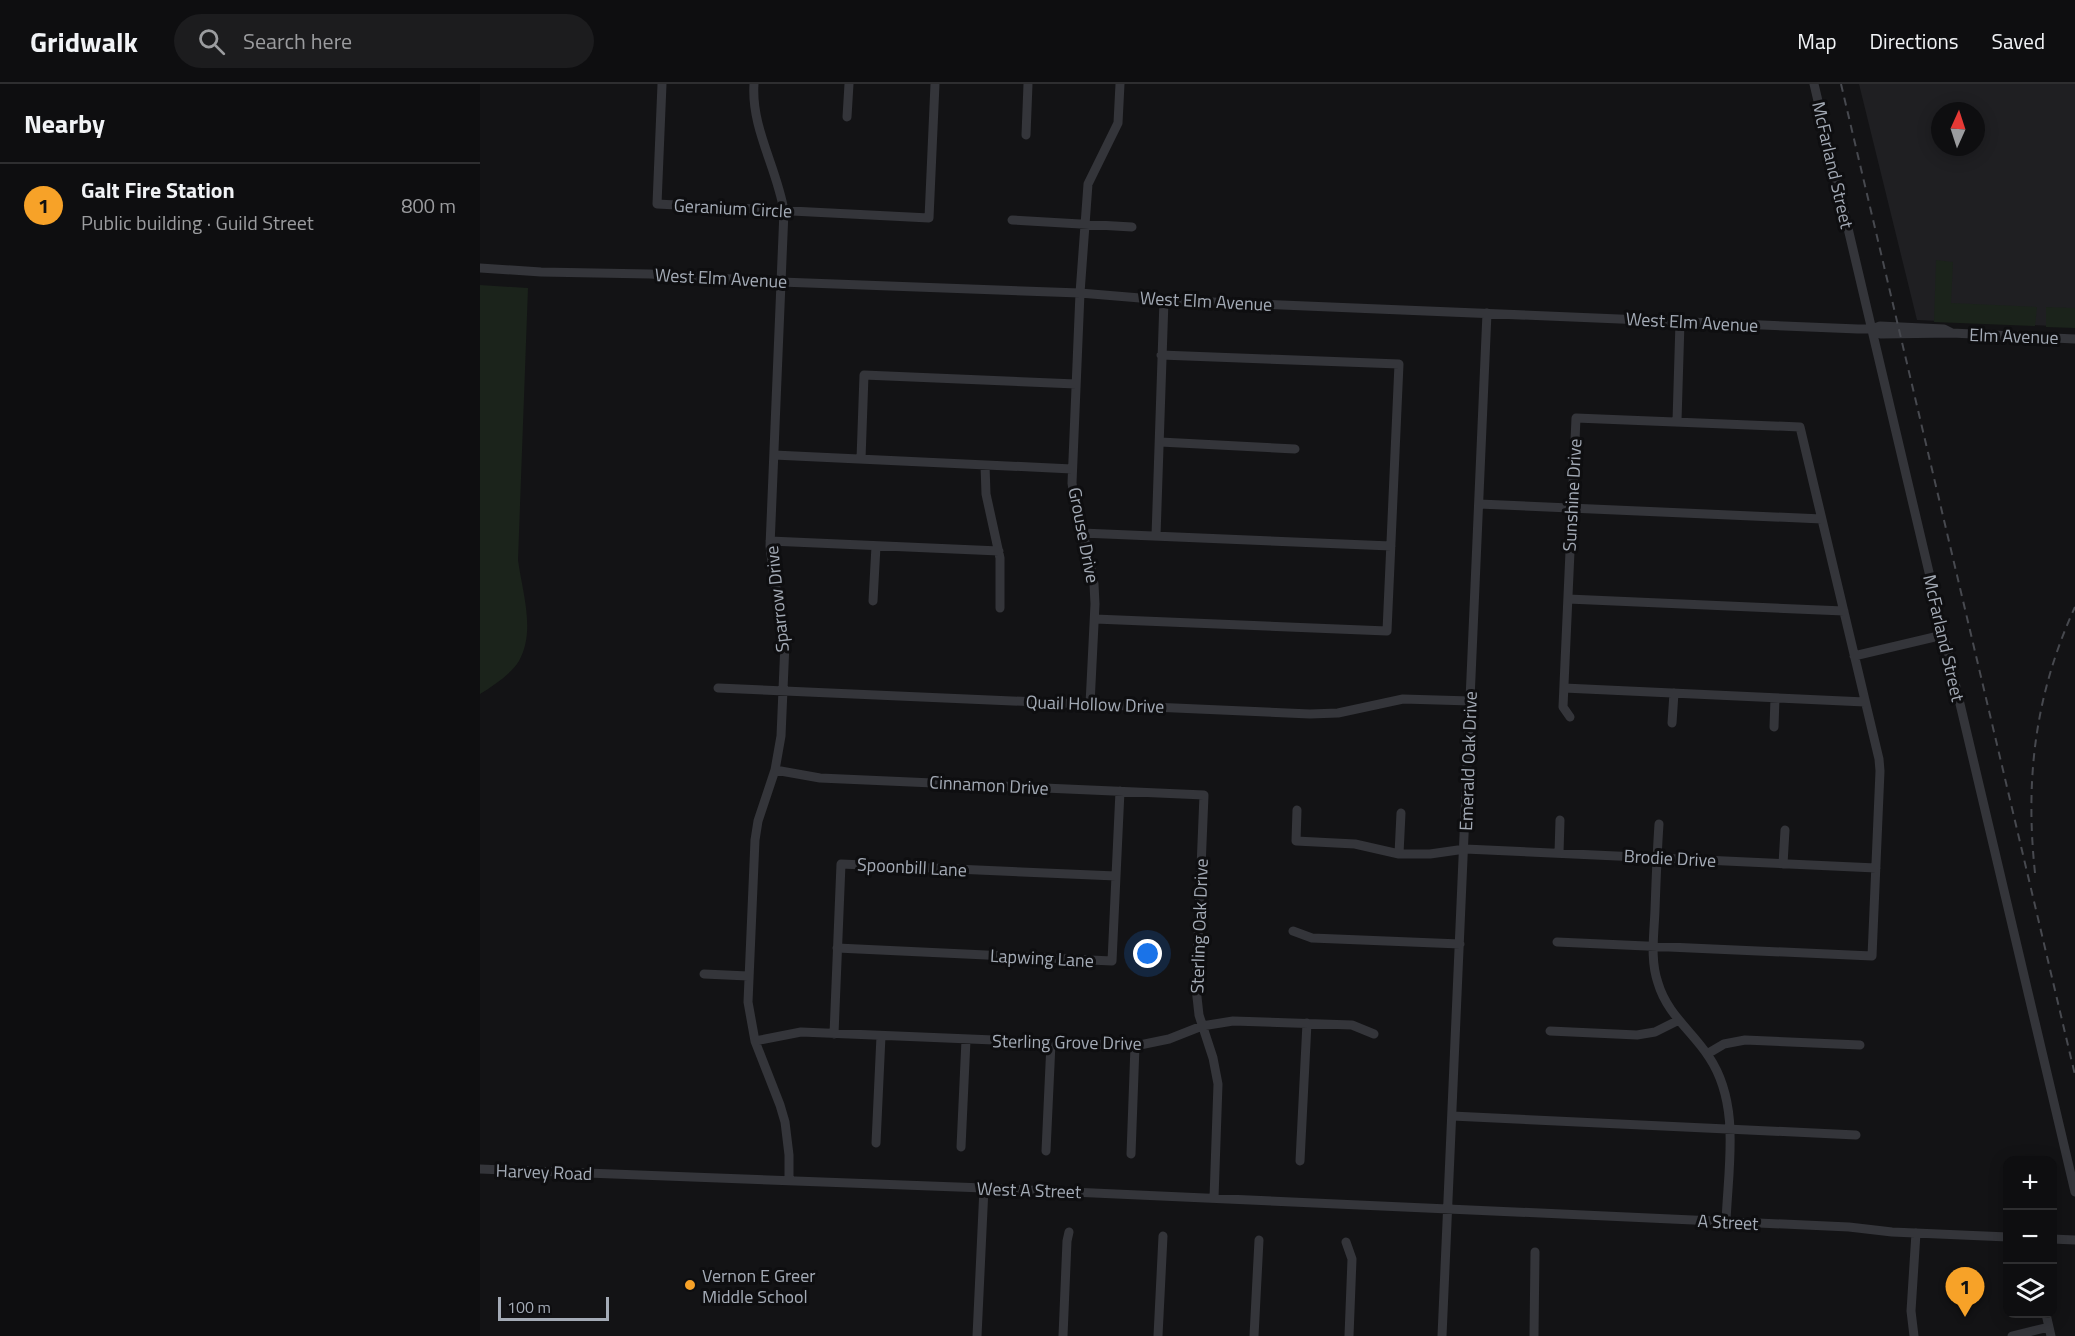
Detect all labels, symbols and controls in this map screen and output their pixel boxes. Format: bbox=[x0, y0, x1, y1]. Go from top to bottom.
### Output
search box bbox=[174, 14, 594, 68]
text: Gridwalk bbox=[30, 20, 138, 63]
text: Search here bbox=[243, 24, 352, 58]
icon: search bbox=[195, 25, 228, 58]
text: Map bbox=[1797, 25, 1837, 57]
text: Directions bbox=[1870, 25, 1959, 57]
text: Saved bbox=[1992, 25, 2045, 57]
street label: McFarland Street bbox=[1805, 99, 1861, 232]
north arrow bbox=[1931, 102, 1985, 156]
text: Nearby bbox=[24, 104, 105, 143]
text: Galt Fire Station bbox=[81, 173, 235, 207]
text: 1 bbox=[38, 190, 49, 221]
text: 800 m bbox=[401, 190, 456, 221]
street label: Geranium Circle bbox=[673, 191, 793, 225]
text: Public building · Guild Street bbox=[81, 207, 314, 238]
street label: West Elm Avenue bbox=[654, 261, 788, 295]
street label: West Elm Avenue bbox=[1139, 284, 1273, 318]
street label: West Elm Avenue bbox=[1625, 305, 1759, 339]
street label: Elm Avenue bbox=[1969, 321, 2059, 351]
street label: Sunshine Drive bbox=[1556, 438, 1588, 552]
street label: Grouse Drive bbox=[1061, 485, 1107, 585]
street label: Sparrow Drive bbox=[758, 544, 796, 654]
street label: McFarland Street bbox=[1916, 572, 1972, 705]
street label: Quail Hollow Drive bbox=[1025, 688, 1165, 720]
street label: Emerald Oak Drive bbox=[1452, 691, 1484, 831]
street label: Cinnamon Drive bbox=[929, 768, 1049, 802]
street label: Brodie Drive bbox=[1623, 842, 1717, 874]
street label: Spoonbill Lane bbox=[856, 851, 968, 883]
street label: Sterling Oak Drive bbox=[1183, 858, 1215, 994]
your location bbox=[1133, 939, 1162, 968]
street label: Lapwing Lane bbox=[989, 942, 1095, 974]
street label: Sterling Grove Drive bbox=[992, 1027, 1142, 1057]
map controls bbox=[2003, 1156, 2057, 1318]
button: + bbox=[2003, 1156, 2057, 1210]
street label: Harvey Road bbox=[495, 1157, 593, 1187]
street label: West A Street bbox=[976, 1175, 1082, 1205]
street label: A Street bbox=[1697, 1207, 1760, 1237]
button: − bbox=[2003, 1210, 2057, 1264]
place label: Vernon E Greer Middle School bbox=[702, 1262, 815, 1310]
button: layers bbox=[2003, 1264, 2057, 1318]
pin: 1 bbox=[1946, 1268, 1984, 1317]
marker: Vernon E Greer Middle School bbox=[683, 1278, 697, 1292]
scale bar bbox=[498, 1294, 609, 1322]
text: 100 m bbox=[507, 1295, 551, 1319]

